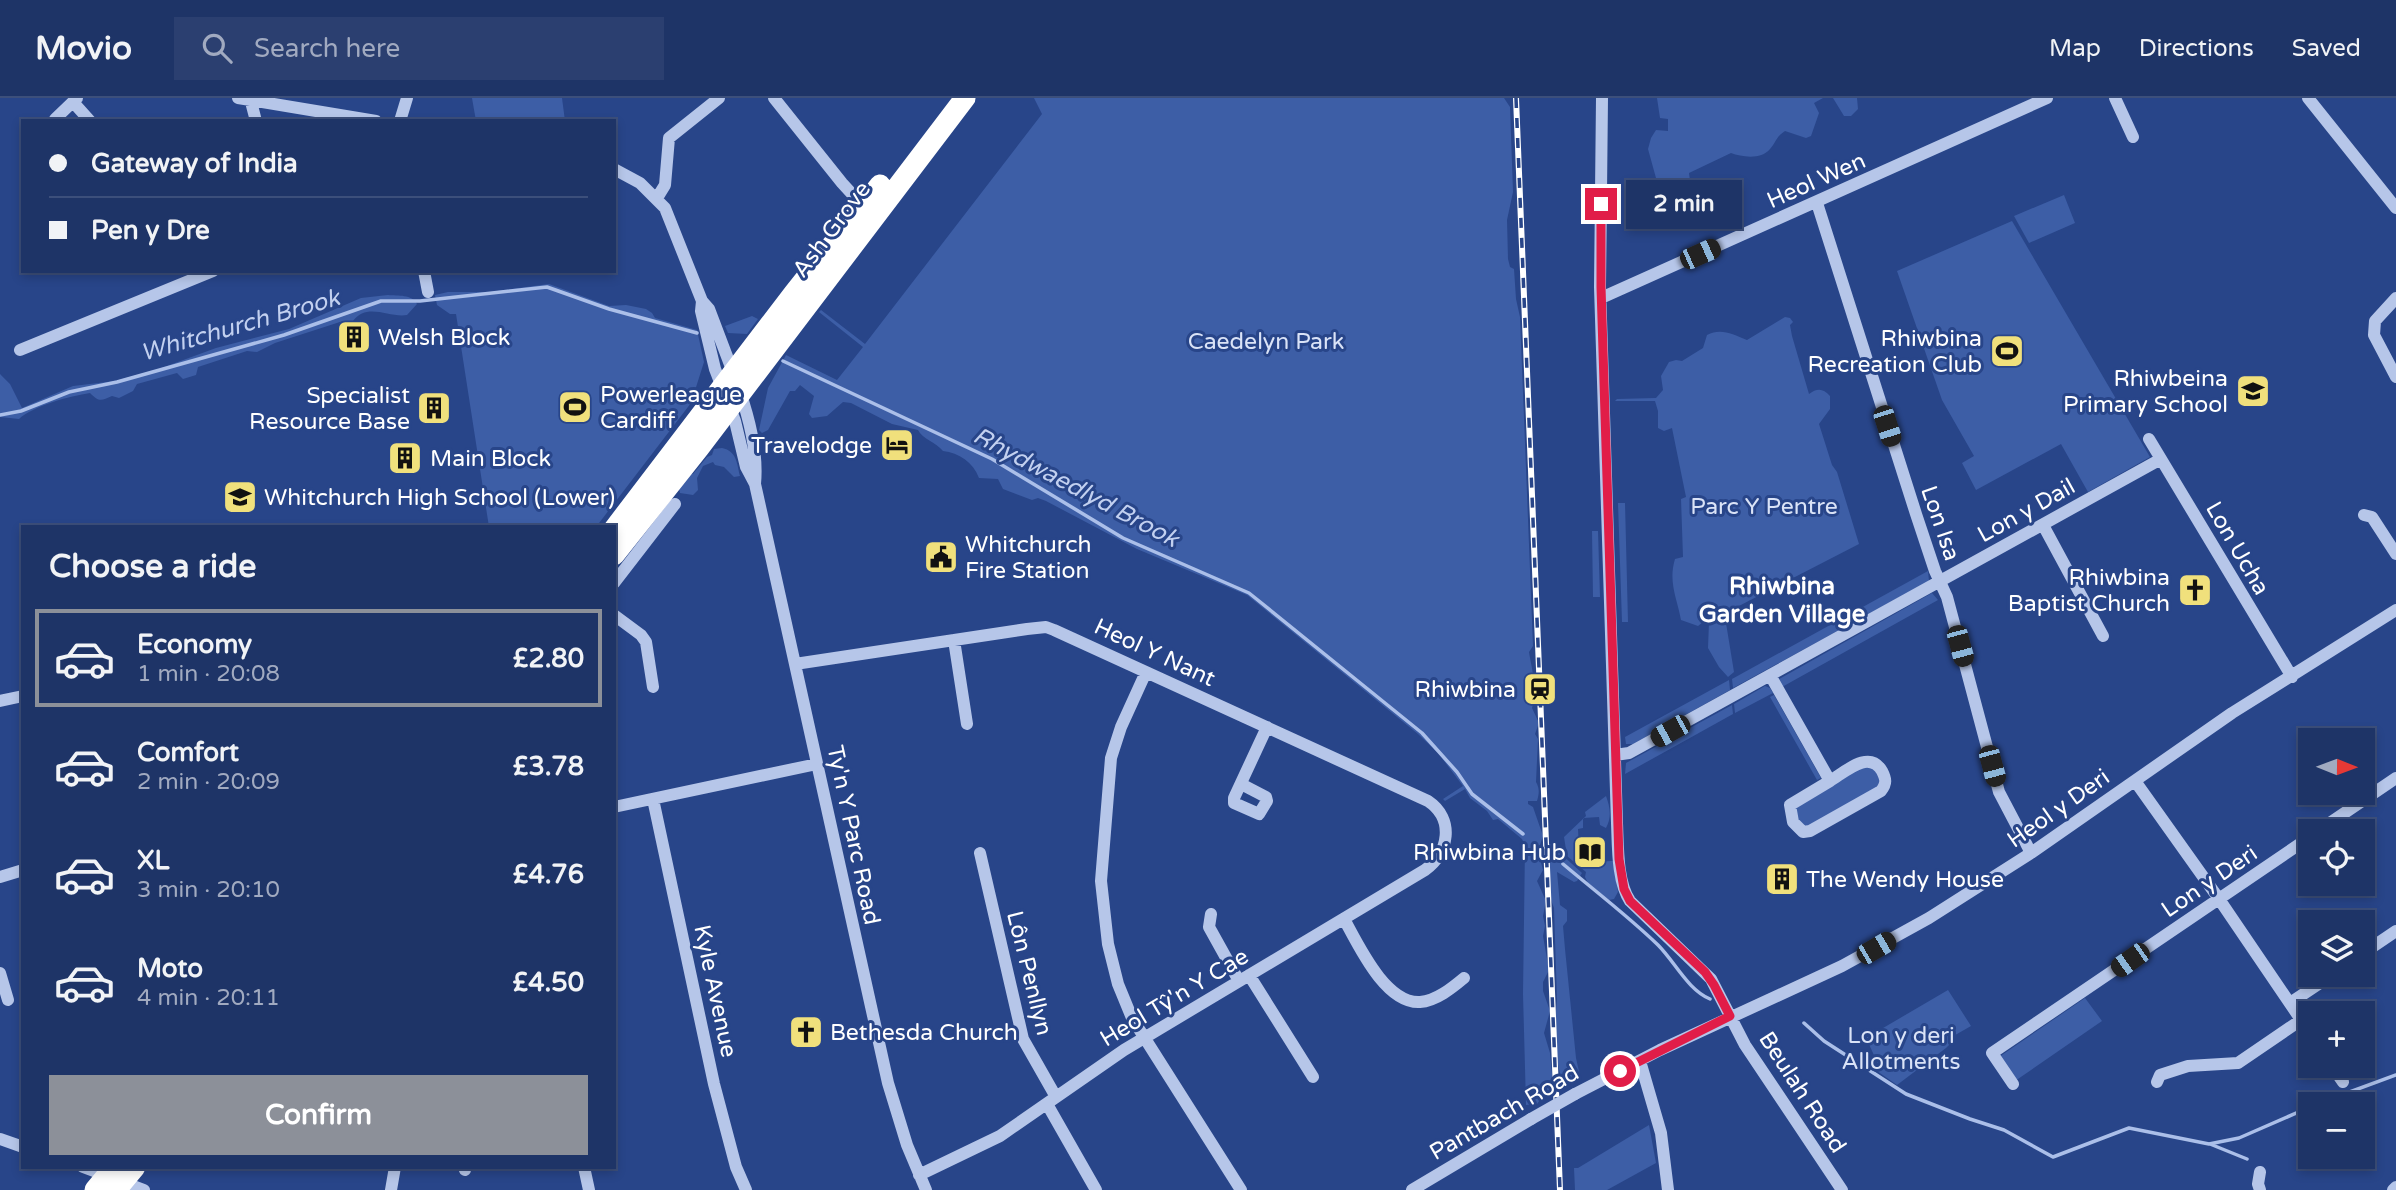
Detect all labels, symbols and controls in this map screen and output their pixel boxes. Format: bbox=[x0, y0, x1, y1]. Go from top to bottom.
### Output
search box bbox=[174, 17, 664, 80]
text: Movio bbox=[35, 29, 132, 68]
icon: search bbox=[198, 29, 236, 67]
text: Search here bbox=[254, 33, 400, 64]
text: Map bbox=[2049, 34, 2101, 63]
text: Directions bbox=[2139, 34, 2254, 63]
text: Saved bbox=[2292, 34, 2361, 63]
street label: Heol Wen bbox=[1763, 147, 1870, 215]
text: Gateway of India bbox=[91, 148, 298, 179]
street label: Ash Grove bbox=[787, 176, 877, 283]
callout: 2 min bbox=[1626, 180, 1741, 228]
route end bbox=[1585, 188, 1617, 220]
text: 2 min bbox=[1653, 190, 1715, 218]
text: Pen y Dre bbox=[91, 215, 210, 246]
car bbox=[1677, 236, 1724, 272]
water label: Whitchurch Brook bbox=[137, 283, 345, 368]
building icon: Welsh Block bbox=[335, 318, 373, 356]
place label: Welsh Block bbox=[378, 324, 510, 352]
place label: Rhiwbina Recreation Club bbox=[1807, 325, 1982, 379]
park label: Caedelyn Park bbox=[1188, 328, 1344, 356]
sports icon: Rhiwbina Recreation Club bbox=[1988, 332, 2026, 370]
place label: Rhiwbeina Primary School bbox=[2063, 365, 2228, 419]
school or university icon: Rhiwbeina Primary School bbox=[2234, 372, 2272, 410]
place label: Powerleague Cardiff bbox=[600, 381, 742, 435]
place label: Specialist Resource Base bbox=[249, 382, 410, 436]
sports icon: Powerleague Cardiff bbox=[556, 388, 594, 426]
building icon: Specialist Resource Base bbox=[415, 389, 453, 427]
car bbox=[1871, 403, 1904, 449]
water label: Rhydwaedlyd Brook bbox=[968, 421, 1185, 555]
hotel icon: Travelodge bbox=[878, 426, 916, 464]
place label: Travelodge bbox=[751, 432, 872, 460]
building icon: Main Block bbox=[386, 439, 424, 477]
place label: Main Block bbox=[430, 445, 551, 473]
street label: Lon y Dail bbox=[1973, 473, 2080, 549]
school or university icon: Whitchurch High School (Lower) bbox=[221, 478, 259, 516]
street label: Lon Isa bbox=[1914, 482, 1966, 565]
place label: Whitchurch High School (Lower) bbox=[264, 484, 615, 512]
park label: Parc Y Pentre bbox=[1690, 493, 1838, 521]
street label: Lon Ucha bbox=[2199, 497, 2275, 600]
place label: Whitchurch Fire Station bbox=[965, 531, 1092, 585]
public building icon: Whitchurch Fire Station bbox=[922, 538, 960, 576]
text: Choose a ride bbox=[49, 548, 256, 586]
place label: Rhiwbina Baptist Church bbox=[2008, 564, 2170, 618]
church icon: Rhiwbina Baptist Church bbox=[2176, 571, 2214, 609]
district label: Rhiwbina Garden Village bbox=[1699, 572, 1866, 629]
street label: Heol Y Nant bbox=[1090, 613, 1220, 693]
car bbox=[1945, 623, 1976, 669]
icon: car bbox=[53, 627, 116, 690]
text: Economy bbox=[137, 629, 252, 660]
text: £2.80 bbox=[513, 643, 584, 674]
text: 1 min · 20:08 bbox=[137, 660, 280, 688]
station icon: Rhiwbina bbox=[1521, 670, 1559, 708]
place label: Rhiwbina bbox=[1415, 676, 1516, 704]
car bbox=[1647, 712, 1694, 750]
north arrow bbox=[2298, 728, 2375, 805]
map controls bbox=[2298, 728, 2375, 1169]
icon: car bbox=[53, 735, 116, 798]
text: Comfort bbox=[137, 737, 239, 768]
street label: Ty'n Y Parc Road bbox=[820, 743, 886, 928]
car bbox=[1977, 743, 2008, 789]
text: £3.78 bbox=[513, 751, 584, 782]
street label: Heol y Deri bbox=[2002, 763, 2115, 854]
text: 2 min · 20:09 bbox=[137, 768, 280, 796]
button: locate bbox=[2298, 819, 2375, 896]
library icon: Rhiwbina Hub bbox=[1571, 833, 1609, 871]
place label: Rhiwbina Hub bbox=[1413, 839, 1566, 867]
street label: Lon y Deri bbox=[2156, 839, 2263, 924]
icon: car bbox=[53, 843, 116, 906]
text: XL bbox=[137, 845, 169, 876]
text: £4.76 bbox=[513, 859, 584, 890]
building icon: The Wendy House bbox=[1763, 860, 1801, 898]
place label: The Wendy House bbox=[1806, 866, 2004, 894]
text: 3 min · 20:10 bbox=[137, 876, 280, 904]
street label: Lôn Penllyn bbox=[1000, 908, 1058, 1038]
button: layers bbox=[2298, 910, 2375, 987]
street label: Kyle Avenue bbox=[687, 922, 743, 1060]
car bbox=[1853, 928, 1900, 968]
car bbox=[2107, 939, 2154, 981]
street label: Heol Tŷ'n Y Cae bbox=[1095, 943, 1254, 1053]
icon: car bbox=[53, 951, 116, 1014]
text: Moto bbox=[137, 953, 203, 984]
text: £4.50 bbox=[513, 967, 584, 998]
text: 4 min · 20:11 bbox=[137, 984, 280, 1012]
button: + bbox=[2298, 1001, 2375, 1078]
church icon: Bethesda Church bbox=[787, 1013, 825, 1051]
place label: Bethesda Church bbox=[830, 1019, 1018, 1047]
park label: Lon y deri Allotments bbox=[1842, 1022, 1960, 1076]
street label: Beulah Road bbox=[1752, 1027, 1852, 1159]
route start bbox=[1604, 1055, 1636, 1087]
street label: Pantbach Road bbox=[1425, 1059, 1584, 1167]
button: Confirm bbox=[49, 1075, 588, 1155]
button: − bbox=[2298, 1092, 2375, 1169]

